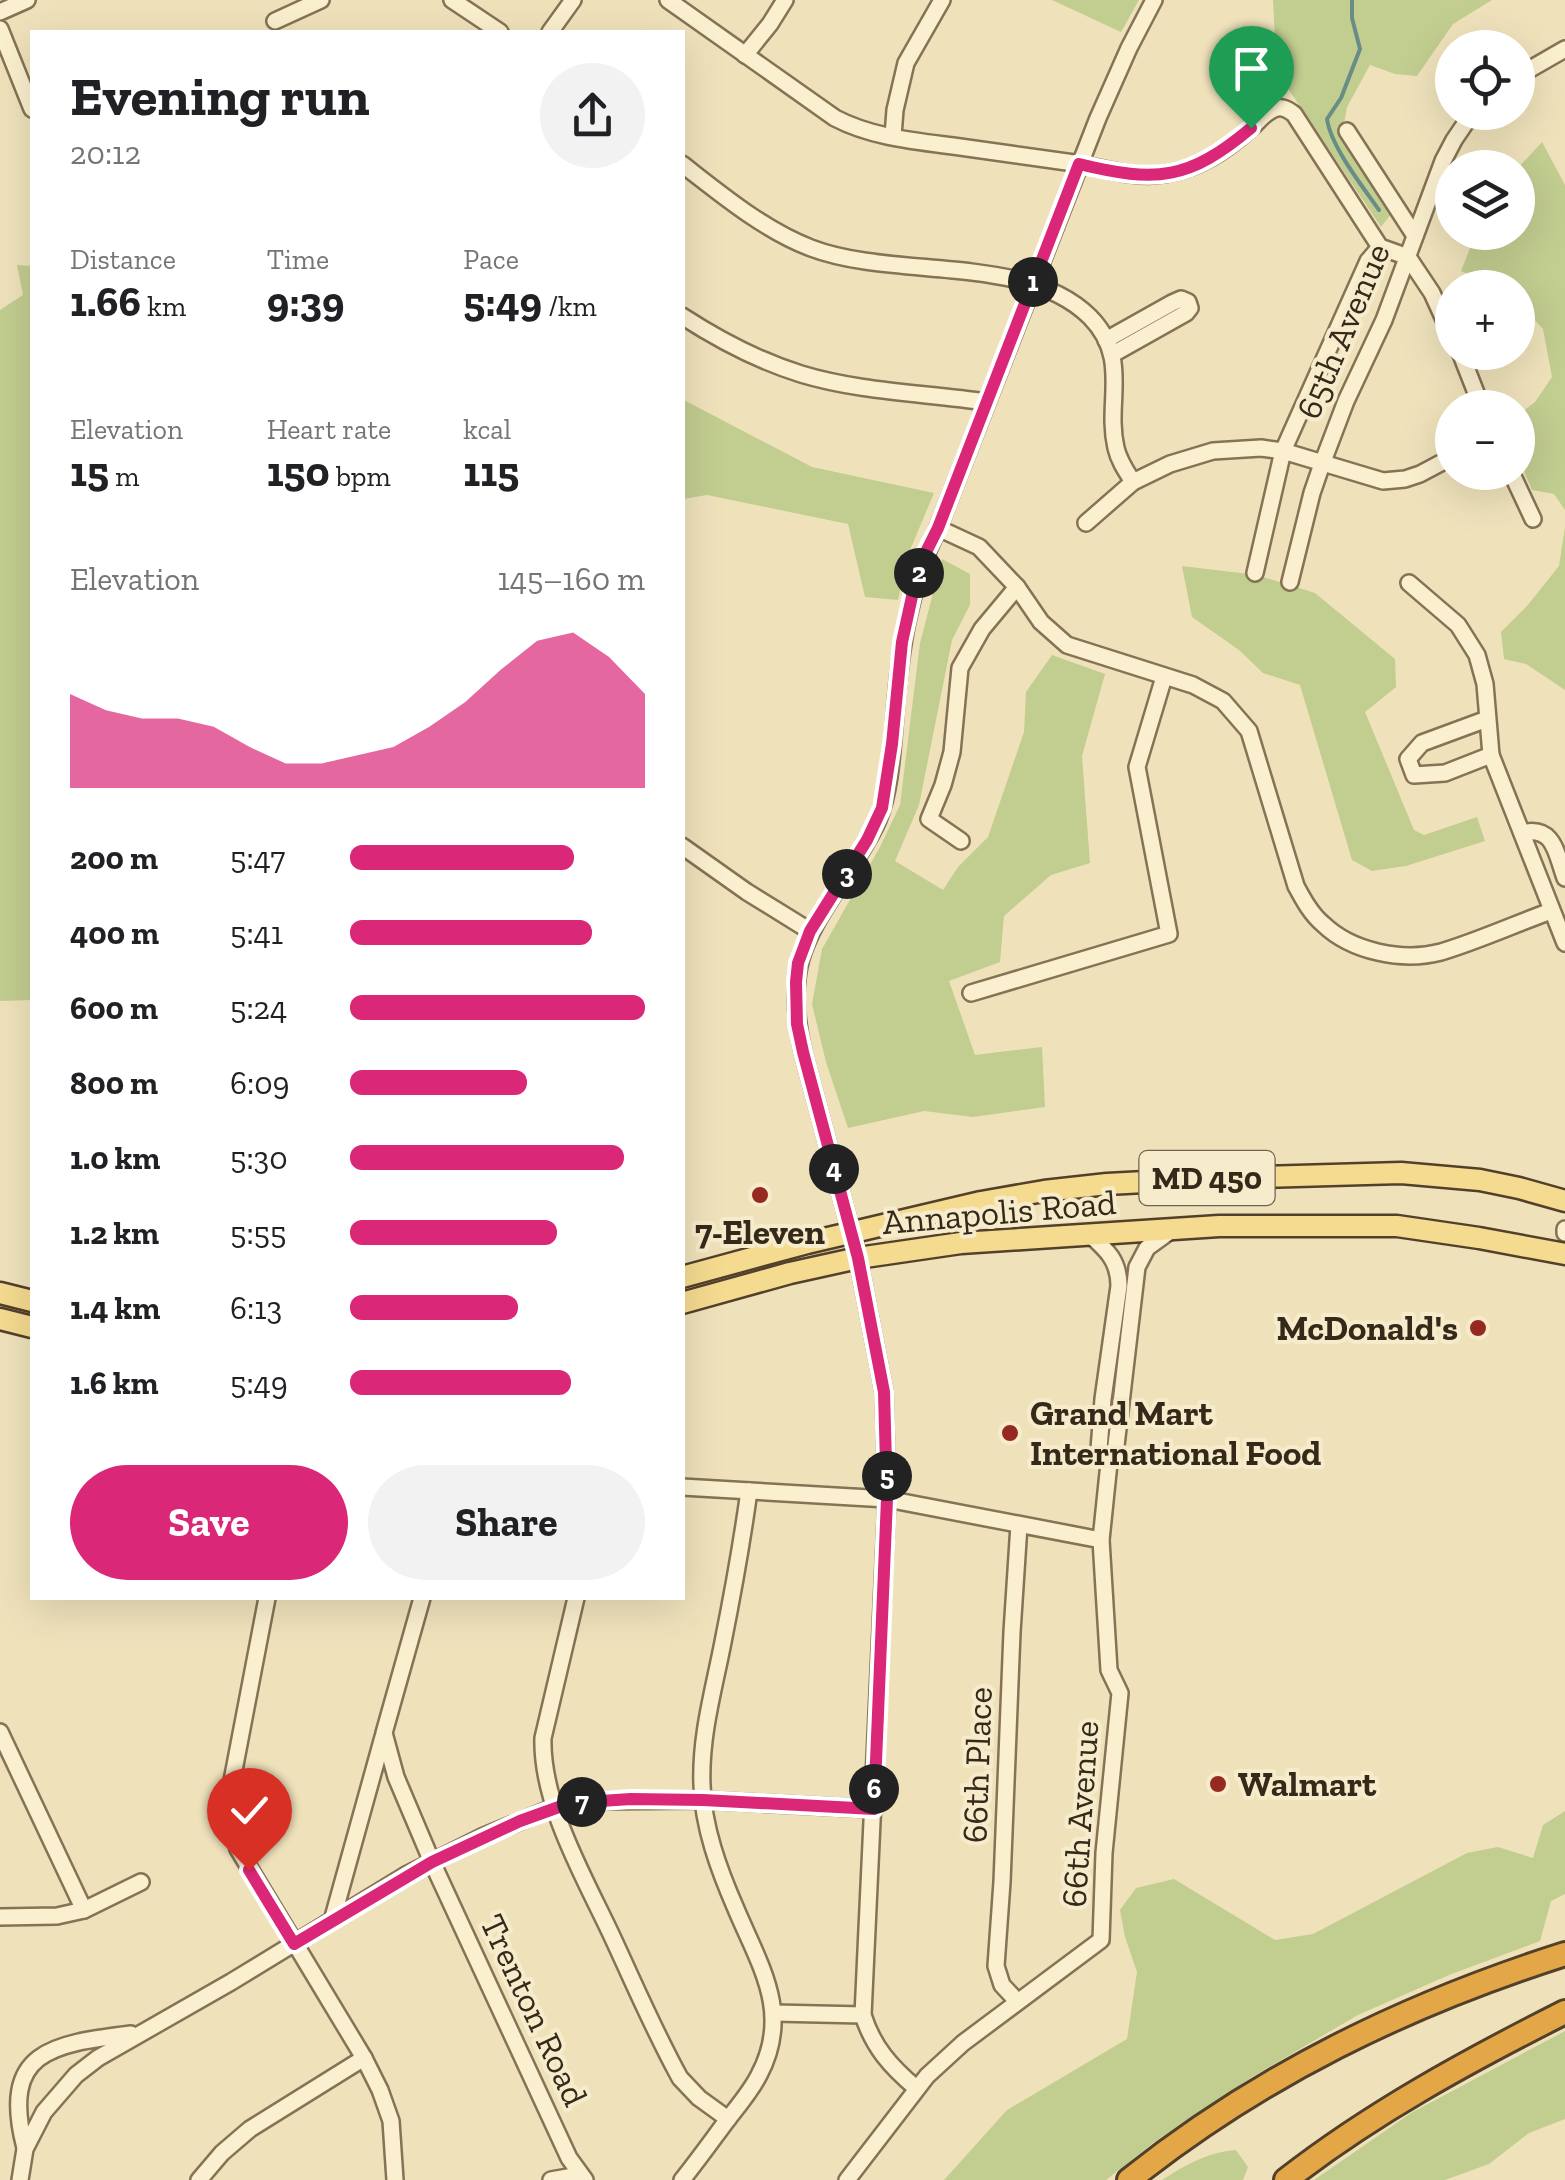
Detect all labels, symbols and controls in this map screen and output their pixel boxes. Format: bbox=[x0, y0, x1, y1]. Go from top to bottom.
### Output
pin bbox=[1209, 26, 1294, 129]
map controls bbox=[1435, 30, 1535, 490]
button: locate bbox=[1435, 30, 1535, 130]
icon: arrive bbox=[1224, 41, 1279, 96]
text: Evening run bbox=[70, 63, 370, 129]
button: share bbox=[540, 63, 645, 168]
text: 20:12 bbox=[70, 134, 141, 172]
button: layers bbox=[1435, 150, 1535, 250]
street label: 65th Avenue bbox=[1287, 237, 1399, 425]
text: Distance bbox=[70, 243, 176, 276]
text: Time bbox=[267, 243, 329, 276]
text: Pace bbox=[463, 243, 519, 276]
pin: 1 bbox=[1008, 257, 1058, 307]
text: 1 bbox=[1027, 265, 1039, 298]
button: + bbox=[1435, 270, 1535, 370]
text: 1.66 bbox=[70, 276, 141, 327]
text: 9:39 bbox=[267, 276, 344, 327]
text: 5:49 bbox=[463, 276, 542, 327]
text: km bbox=[141, 290, 186, 323]
text: /km bbox=[542, 290, 597, 323]
button: − bbox=[1435, 390, 1535, 490]
text: Elevation bbox=[70, 413, 183, 446]
text: Heart rate bbox=[267, 413, 391, 446]
text: kcal bbox=[463, 413, 511, 446]
text: 15 bbox=[70, 446, 109, 497]
text: 150 bbox=[267, 446, 330, 497]
text: 115 bbox=[463, 446, 519, 497]
text: m bbox=[109, 460, 139, 493]
text: bpm bbox=[330, 460, 391, 493]
pin: 2 bbox=[894, 548, 944, 598]
text: 2 bbox=[911, 556, 927, 589]
text: Elevation bbox=[70, 560, 199, 598]
text: 145–160 m bbox=[498, 560, 645, 598]
text: 200 m bbox=[70, 839, 158, 877]
text: 5:47 bbox=[230, 839, 285, 877]
pin: 3 bbox=[822, 849, 872, 899]
text: 3 bbox=[840, 857, 854, 890]
text: 400 m bbox=[70, 914, 159, 952]
text: 5:41 bbox=[230, 914, 283, 952]
text: 600 m bbox=[70, 989, 158, 1027]
text: 5:24 bbox=[230, 989, 287, 1027]
text: 800 m bbox=[70, 1064, 158, 1102]
text: 6:09 bbox=[230, 1064, 290, 1102]
text: 1.0 km bbox=[70, 1139, 160, 1177]
text: 5:30 bbox=[230, 1139, 288, 1177]
pin: 4 bbox=[809, 1144, 859, 1194]
road number: MD 450 bbox=[1140, 1151, 1274, 1205]
text: 4 bbox=[826, 1152, 842, 1185]
street label: Annapolis Road bbox=[880, 1181, 1118, 1243]
marker: 7-Eleven bbox=[749, 1184, 771, 1206]
place label: 7-Eleven bbox=[695, 1211, 825, 1253]
text: 1.2 km bbox=[70, 1214, 159, 1252]
text: 5:55 bbox=[230, 1214, 286, 1252]
text: 1.4 km bbox=[70, 1289, 160, 1327]
text: 6:13 bbox=[230, 1289, 282, 1327]
place label: McDonald's bbox=[1277, 1307, 1458, 1349]
marker: McDonald's bbox=[1467, 1317, 1489, 1339]
text: 1.6 km bbox=[70, 1364, 159, 1402]
text: 5:49 bbox=[230, 1364, 288, 1402]
place label: Grand Mart International Food bbox=[1030, 1392, 1321, 1474]
marker: Grand Mart International Food bbox=[999, 1422, 1021, 1444]
pin: 5 bbox=[862, 1451, 912, 1501]
text: 5 bbox=[880, 1459, 894, 1492]
button: Save bbox=[70, 1465, 348, 1580]
button: Share bbox=[368, 1465, 645, 1580]
street label: 66th Place bbox=[953, 1686, 1001, 1844]
street label: 66th Avenue bbox=[1053, 1719, 1107, 1909]
place label: Walmart bbox=[1238, 1763, 1377, 1805]
pin: 6 bbox=[849, 1764, 899, 1814]
pin bbox=[207, 1768, 292, 1871]
text: 6 bbox=[866, 1772, 882, 1805]
marker: Walmart bbox=[1207, 1773, 1229, 1795]
pin: 7 bbox=[557, 1777, 607, 1827]
icon: check bbox=[222, 1783, 277, 1838]
text: 7 bbox=[575, 1785, 589, 1818]
street label: Trenton Road bbox=[471, 1908, 597, 2112]

